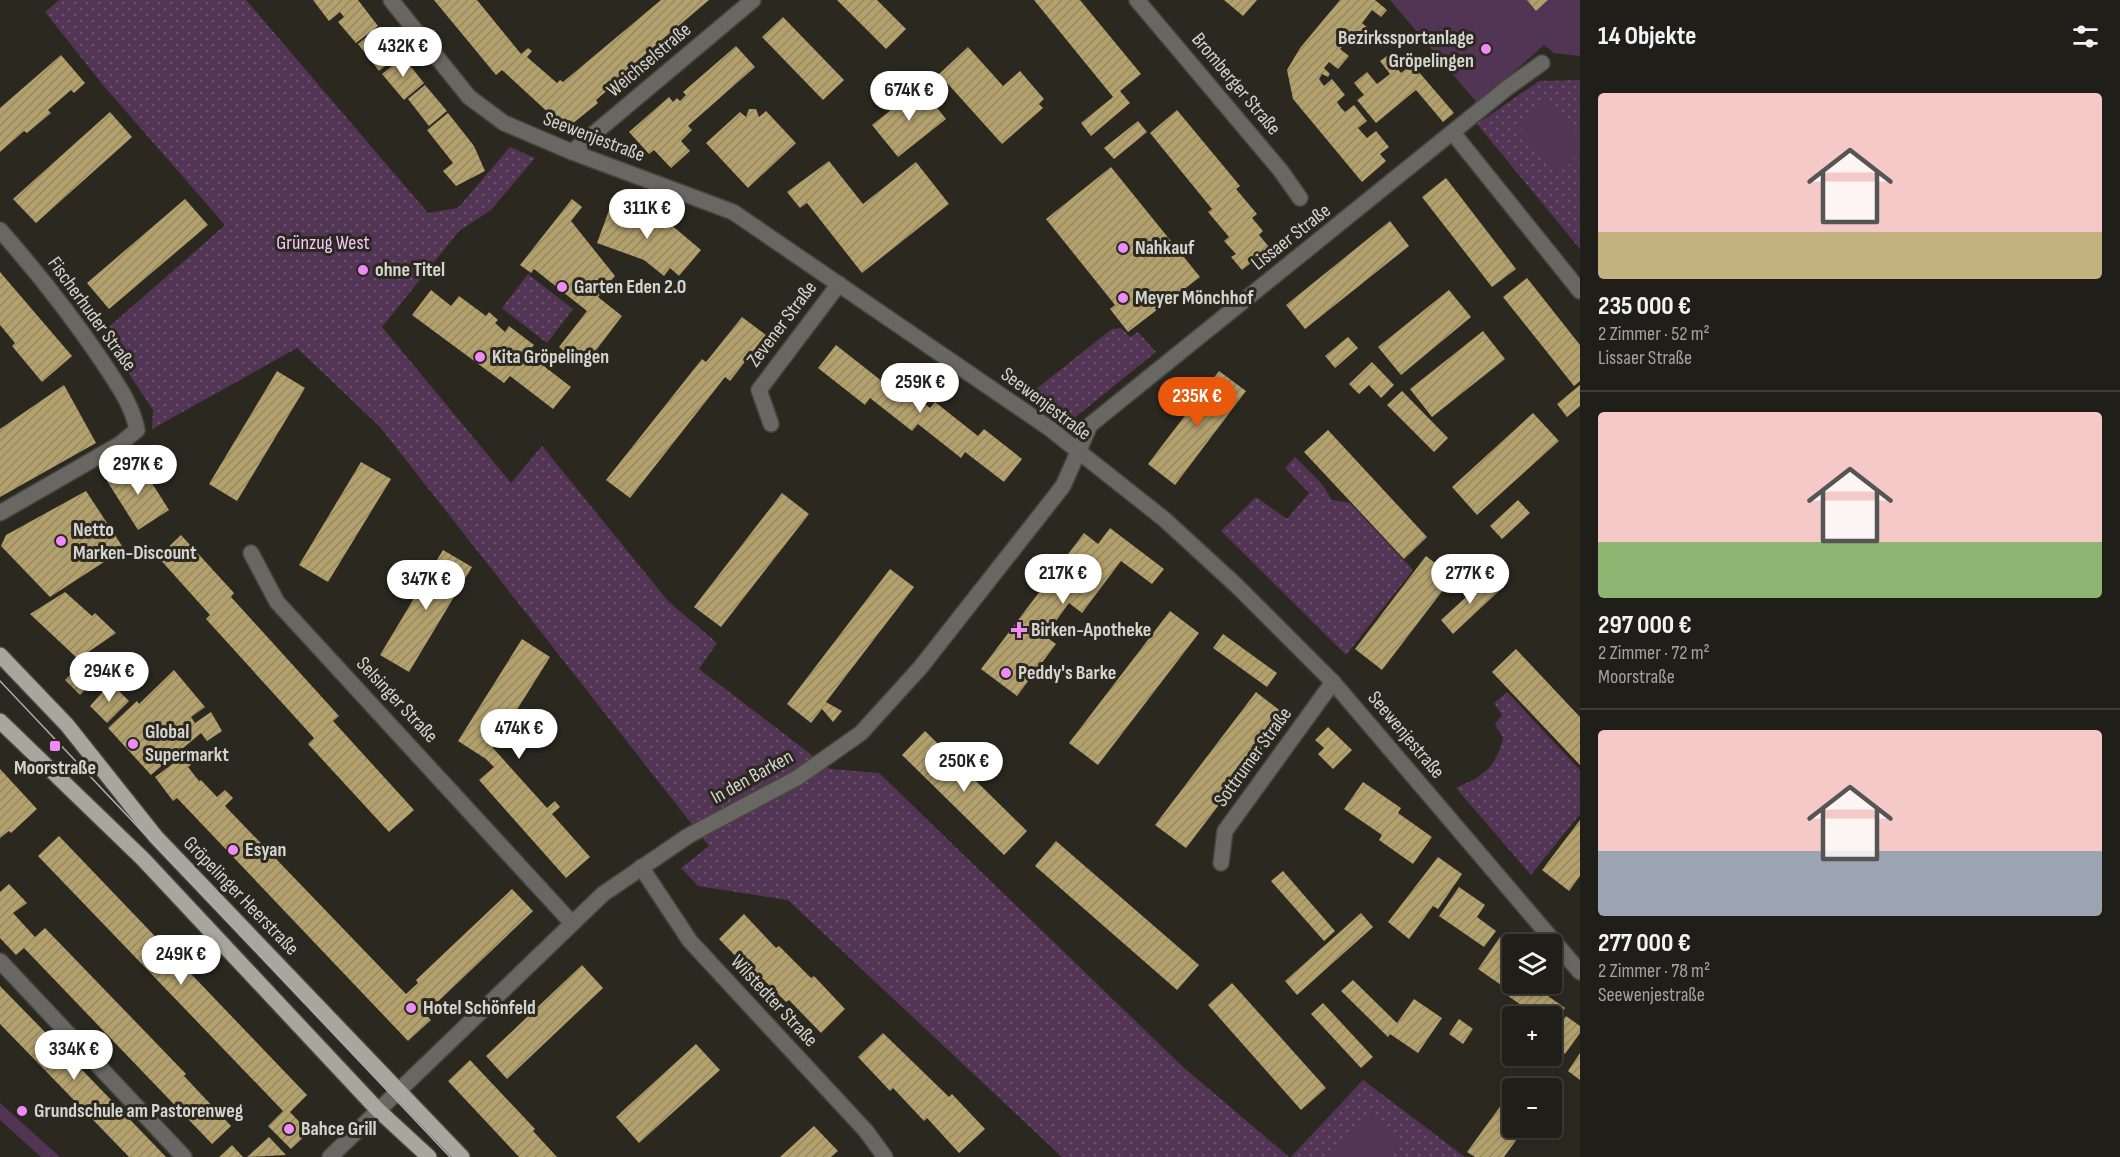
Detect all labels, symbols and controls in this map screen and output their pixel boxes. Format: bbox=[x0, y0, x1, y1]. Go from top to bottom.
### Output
street label: Weichselstraße bbox=[602, 18, 696, 102]
icon: filters bbox=[2069, 20, 2102, 53]
text: 14 Objekte bbox=[1598, 21, 1696, 52]
place label: Bezirkssportanlage Gröpelingen bbox=[1338, 26, 1474, 73]
pin: 432K € bbox=[354, 27, 452, 78]
street label: Bromberger Straße bbox=[1186, 28, 1286, 140]
text: 432K € bbox=[378, 34, 428, 58]
marker: Bezirkssportanlage Gröpelingen bbox=[1479, 42, 1493, 56]
pin: 674K € bbox=[860, 71, 958, 122]
text: 674K € bbox=[884, 78, 934, 102]
street label: Seewenjestraße bbox=[540, 107, 648, 167]
icon: home bbox=[1796, 132, 1904, 240]
pin: 311K € bbox=[598, 189, 696, 240]
text: 311K € bbox=[623, 196, 671, 220]
street label: Lissaer Straße bbox=[1247, 199, 1335, 275]
park label: Grünzug West bbox=[276, 231, 370, 255]
place label: Nahkauf bbox=[1135, 236, 1195, 260]
marker: Nahkauf bbox=[1116, 241, 1130, 255]
street label: Fischerhuder Straße bbox=[42, 252, 142, 376]
place label: ohne Titel bbox=[375, 258, 445, 282]
marker: ohne Titel bbox=[356, 263, 370, 277]
place label: Garten Eden 2.0 bbox=[574, 275, 686, 299]
street label: Zevener Straße bbox=[742, 276, 822, 372]
marker: Garten Eden 2.0 bbox=[555, 280, 569, 294]
place label: Meyer Mönchhof bbox=[1135, 286, 1254, 310]
marker: Meyer Mönchhof bbox=[1116, 291, 1130, 305]
text: 235 000 € bbox=[1598, 291, 1691, 322]
text: 2 Zimmer · 52 m² bbox=[1598, 322, 1710, 346]
place label: Kita Gröpelingen bbox=[492, 345, 609, 369]
text: Lissaer Straße bbox=[1598, 346, 1692, 370]
marker: Kita Gröpelingen bbox=[473, 350, 487, 364]
street label: Seewenjestraße bbox=[996, 362, 1096, 446]
pin: 259K € bbox=[871, 363, 969, 414]
text: 259K € bbox=[895, 370, 945, 394]
pin: 235K € bbox=[1148, 377, 1246, 428]
text: 235K € bbox=[1172, 384, 1222, 408]
pin: 297K € bbox=[89, 445, 187, 496]
icon: home bbox=[1796, 451, 1904, 559]
text: 297K € bbox=[113, 452, 163, 476]
place label: Netto Marken-Discount bbox=[73, 518, 197, 565]
marker: Netto Marken-Discount bbox=[54, 534, 68, 548]
pin: 217K € bbox=[1014, 554, 1112, 605]
pin: 277K € bbox=[1421, 554, 1519, 605]
pin: 347K € bbox=[377, 560, 475, 611]
text: 217K € bbox=[1039, 561, 1087, 585]
text: 277K € bbox=[1445, 561, 1495, 585]
text: 347K € bbox=[401, 567, 451, 591]
text: 297 000 € bbox=[1598, 610, 1692, 641]
place label: Birken-Apotheke bbox=[1031, 618, 1151, 642]
marker: Birken-Apotheke bbox=[1012, 623, 1026, 637]
text: 2 Zimmer · 72 m² bbox=[1598, 641, 1710, 665]
pin: 294K € bbox=[60, 652, 158, 703]
street label: Selsinger Straße bbox=[351, 652, 443, 748]
text: 294K € bbox=[84, 659, 134, 683]
place label: Peddy's Barke bbox=[1018, 661, 1116, 685]
text: Moorstraße bbox=[1598, 665, 1675, 689]
marker: Peddy's Barke bbox=[999, 666, 1013, 680]
street label: Seewenjestraße bbox=[1362, 686, 1450, 784]
street label: Sottrumer Straße bbox=[1209, 703, 1297, 811]
pin: 474K € bbox=[470, 709, 568, 760]
text: 474K € bbox=[494, 716, 544, 740]
place label: Global Supermarkt bbox=[145, 720, 229, 767]
marker: Global Supermarkt bbox=[126, 737, 140, 751]
marker: Moorstraße bbox=[48, 739, 62, 753]
pin: 250K € bbox=[915, 742, 1013, 793]
street label: In den Barken bbox=[707, 745, 797, 809]
text: 250K € bbox=[939, 749, 989, 773]
place label: Moorstraße bbox=[14, 756, 96, 780]
icon: home bbox=[1796, 769, 1904, 877]
street label: Gröpelinger Heerstraße bbox=[178, 832, 304, 960]
place label: Esyan bbox=[245, 838, 286, 862]
marker: Esyan bbox=[226, 843, 240, 857]
text: 277 000 € bbox=[1598, 928, 1691, 959]
map controls bbox=[1502, 934, 1562, 1138]
button: layers bbox=[1502, 934, 1562, 994]
pin: 249K € bbox=[132, 935, 230, 986]
text: 249K € bbox=[156, 942, 206, 966]
street label: Wilstedter Straße bbox=[725, 950, 823, 1052]
text: 2 Zimmer · 78 m² bbox=[1598, 959, 1710, 983]
text: Seewenjestraße bbox=[1598, 983, 1705, 1007]
place label: Hotel Schönfeld bbox=[423, 996, 536, 1020]
marker: Hotel Schönfeld bbox=[404, 1001, 418, 1015]
button: + bbox=[1502, 1006, 1562, 1066]
pin: 334K € bbox=[25, 1030, 123, 1081]
text: 334K € bbox=[49, 1037, 99, 1061]
button: − bbox=[1502, 1078, 1562, 1138]
place label: Grundschule am Pastorenweg bbox=[34, 1099, 244, 1123]
marker: Grundschule am Pastorenweg bbox=[15, 1104, 29, 1118]
place label: Bahce Grill bbox=[301, 1117, 377, 1141]
marker: Bahce Grill bbox=[282, 1122, 296, 1136]

